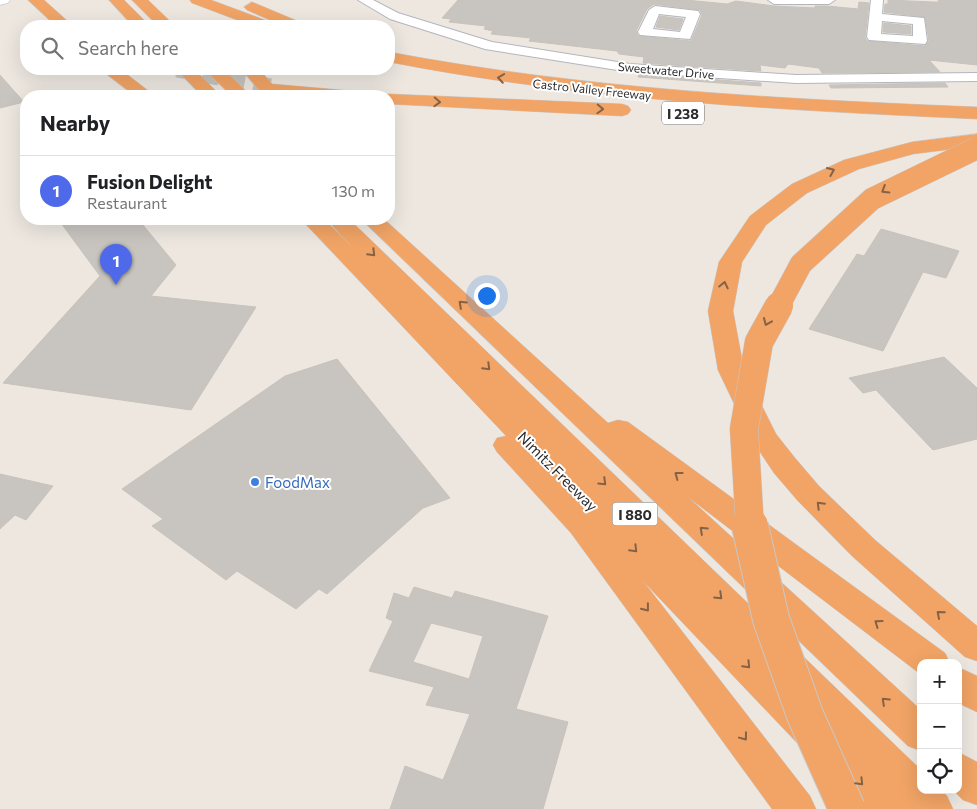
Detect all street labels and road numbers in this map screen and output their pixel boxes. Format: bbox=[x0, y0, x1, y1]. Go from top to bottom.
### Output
street label: Sweetwater Drive bbox=[617, 59, 715, 81]
street label: Castro Valley Freeway bbox=[532, 76, 652, 102]
road number: I 238 bbox=[662, 102, 704, 125]
street label: Nimitz Freeway bbox=[514, 427, 602, 515]
road number: I 880 bbox=[612, 502, 658, 526]

